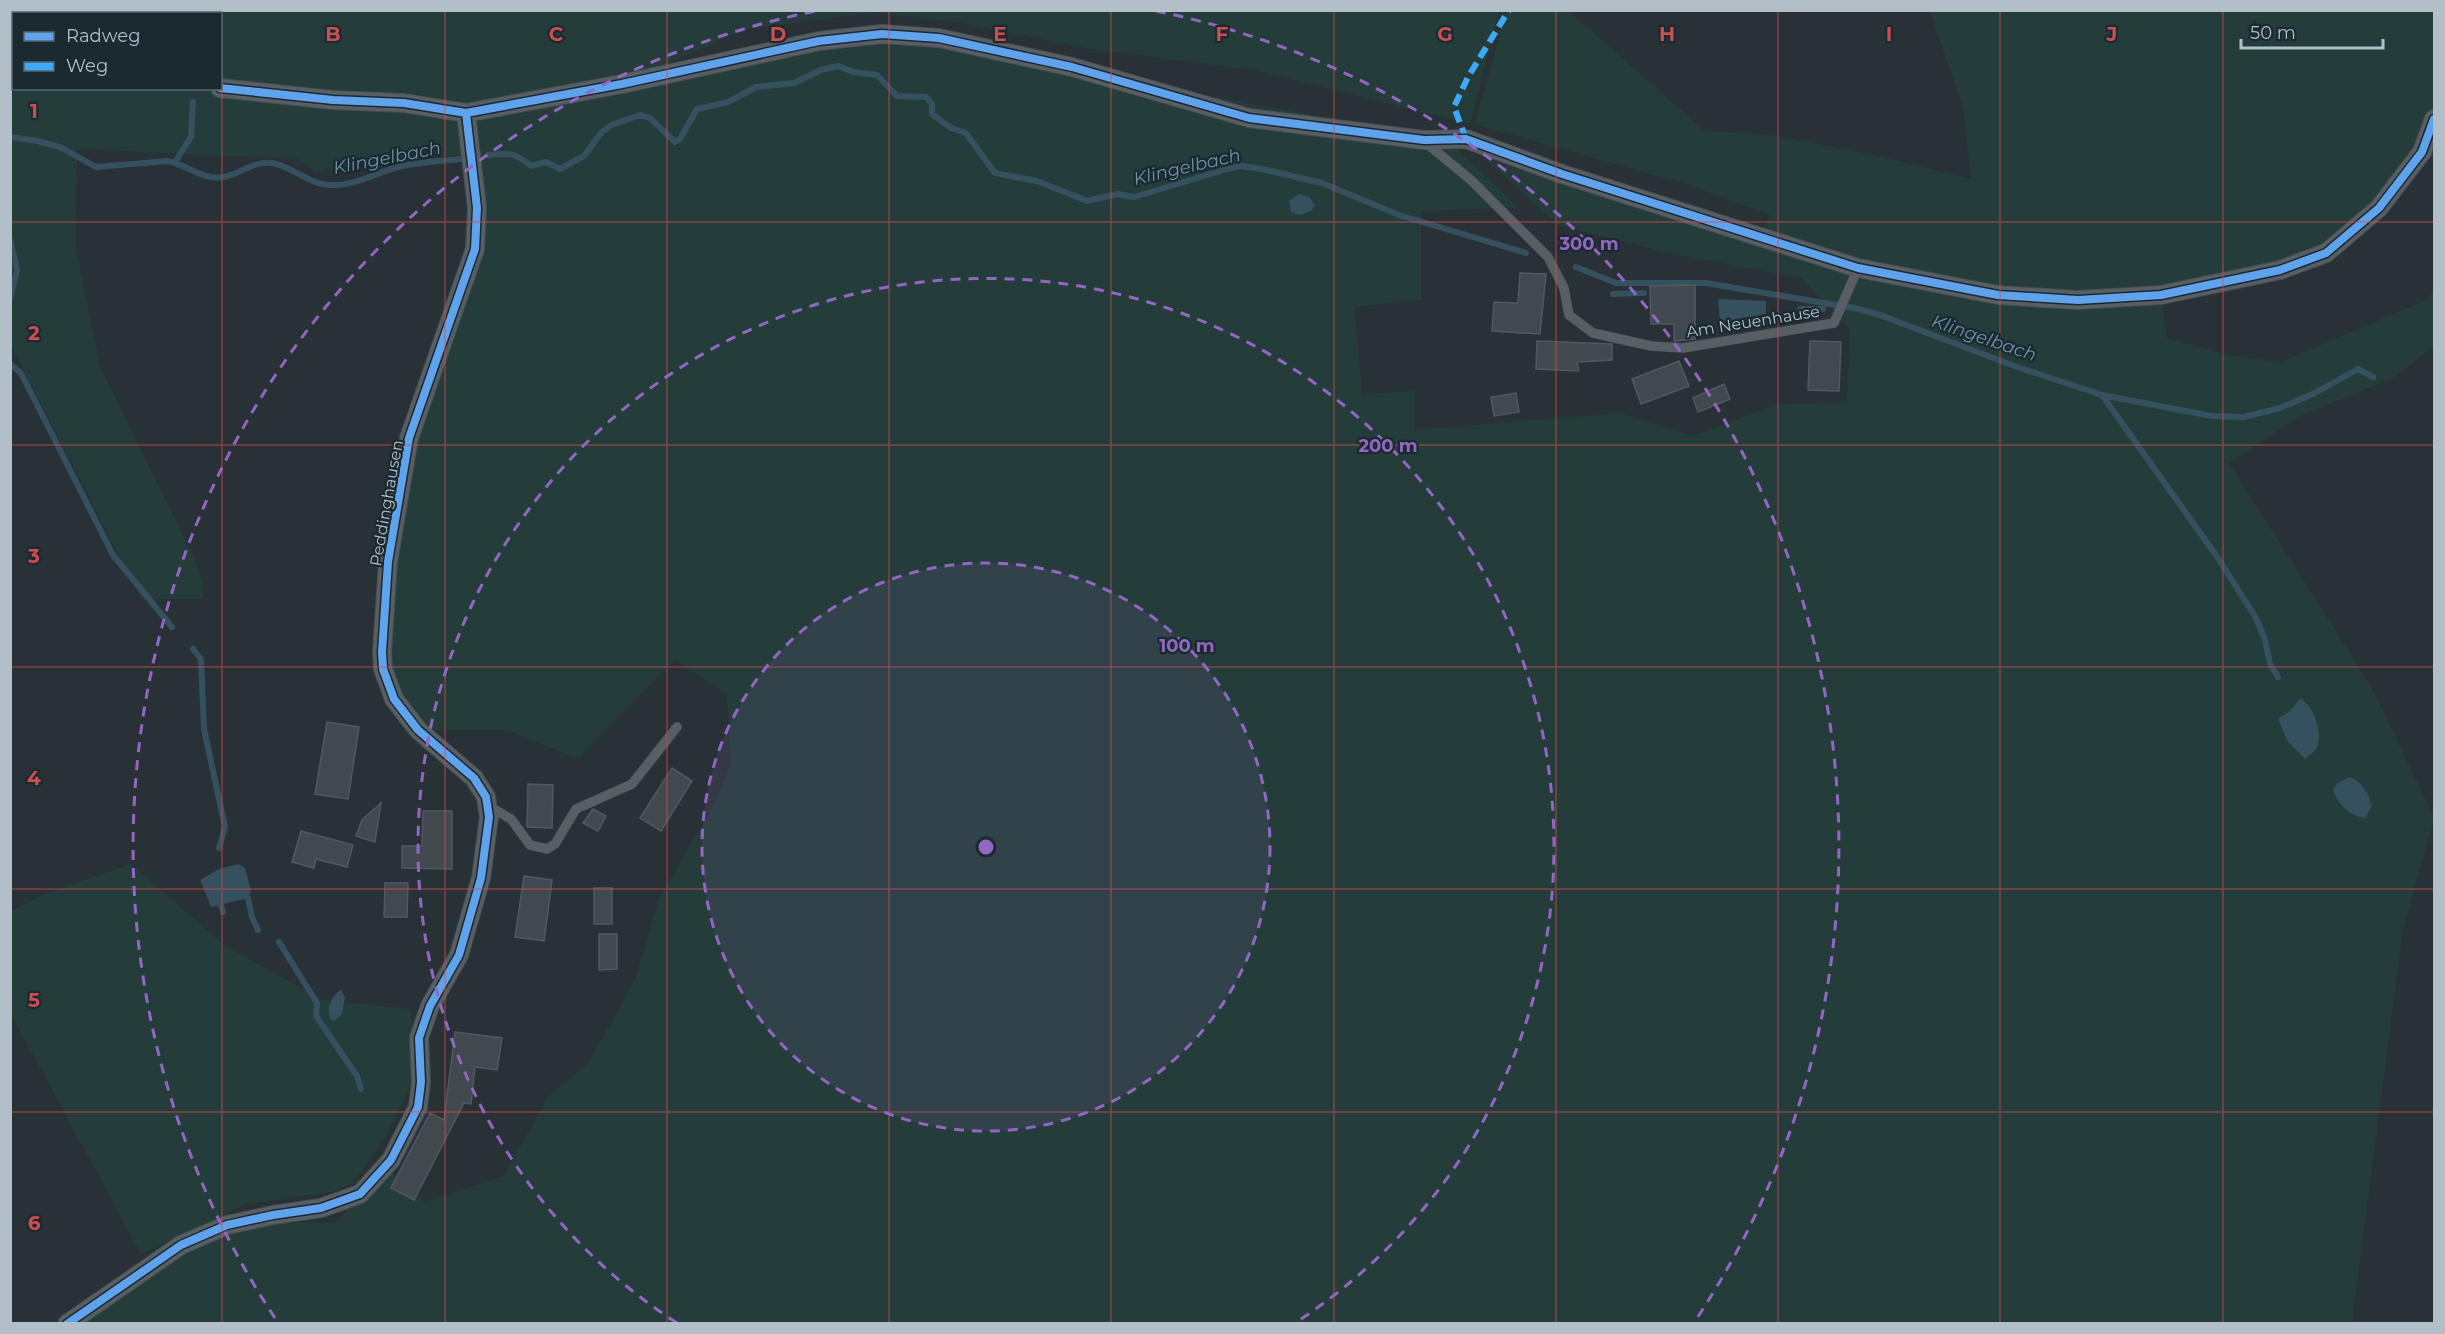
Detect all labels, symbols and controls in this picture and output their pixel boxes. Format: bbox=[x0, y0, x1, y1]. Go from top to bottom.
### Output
legend bbox=[12, 12, 222, 90]
scale bar bbox=[2241, 12, 2384, 50]
text: B bbox=[325, 22, 341, 46]
text: C bbox=[549, 22, 564, 46]
text: D bbox=[770, 22, 786, 46]
text: E bbox=[993, 22, 1007, 46]
text: F bbox=[1216, 22, 1229, 46]
text: G bbox=[1437, 22, 1453, 46]
text: H bbox=[1659, 22, 1675, 46]
text: I bbox=[1886, 22, 1892, 46]
text: J bbox=[2106, 22, 2117, 46]
text: 50 m bbox=[2250, 22, 2296, 44]
text: Radweg bbox=[66, 25, 141, 47]
text: Weg bbox=[66, 55, 108, 77]
text: 1 bbox=[30, 99, 38, 123]
water label: Klingelbach bbox=[331, 137, 443, 179]
water label: Klingelbach bbox=[1131, 144, 1243, 190]
text: 300 m bbox=[1558, 233, 1619, 255]
street label: Am Neuenhause bbox=[1685, 302, 1821, 341]
water label: Klingelbach bbox=[1929, 310, 2039, 366]
text: 2 bbox=[28, 321, 40, 345]
text: 200 m bbox=[1358, 435, 1418, 457]
street label: Peddinghausen bbox=[366, 438, 407, 568]
text: 3 bbox=[27, 544, 40, 568]
text: 100 m bbox=[1159, 635, 1215, 657]
text: 4 bbox=[27, 766, 41, 790]
centre of rings bbox=[976, 837, 996, 857]
text: 5 bbox=[28, 988, 40, 1012]
text: 6 bbox=[28, 1211, 41, 1235]

